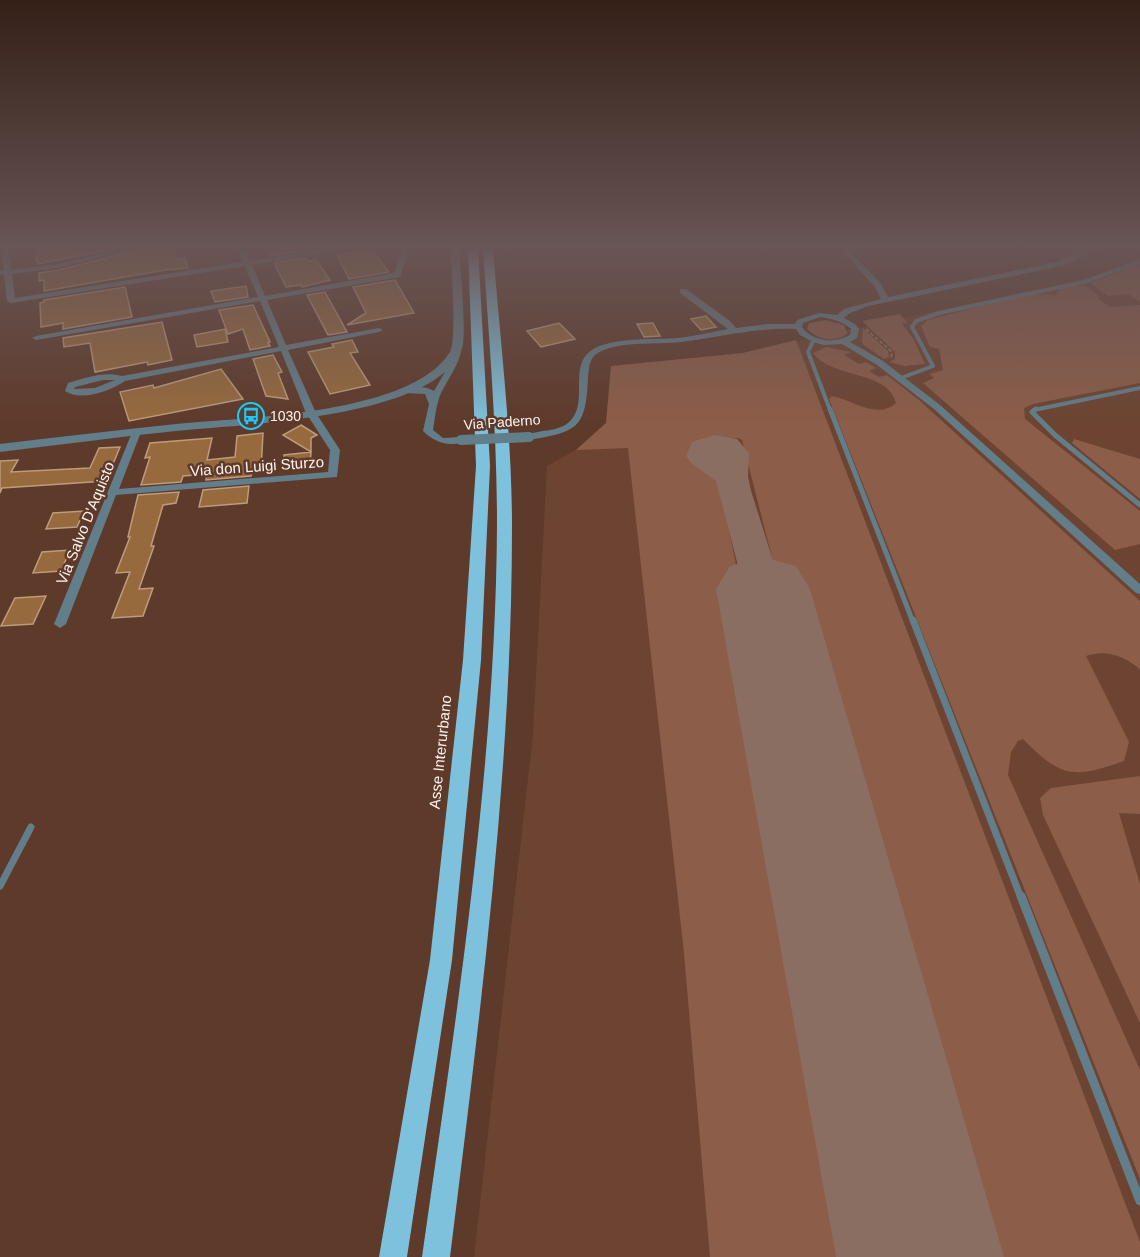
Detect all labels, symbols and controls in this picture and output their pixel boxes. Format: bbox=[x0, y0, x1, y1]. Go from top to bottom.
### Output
bus stop icon: 1030 bbox=[236, 401, 266, 431]
place label: 1030 bbox=[270, 408, 301, 424]
street label: Via Paderno bbox=[463, 411, 541, 433]
street label: Via don Luigi Sturzo bbox=[190, 453, 324, 479]
street label: Via Salvo D'Aquisto bbox=[53, 459, 117, 587]
street label: Asse Interurbano bbox=[426, 694, 454, 810]

